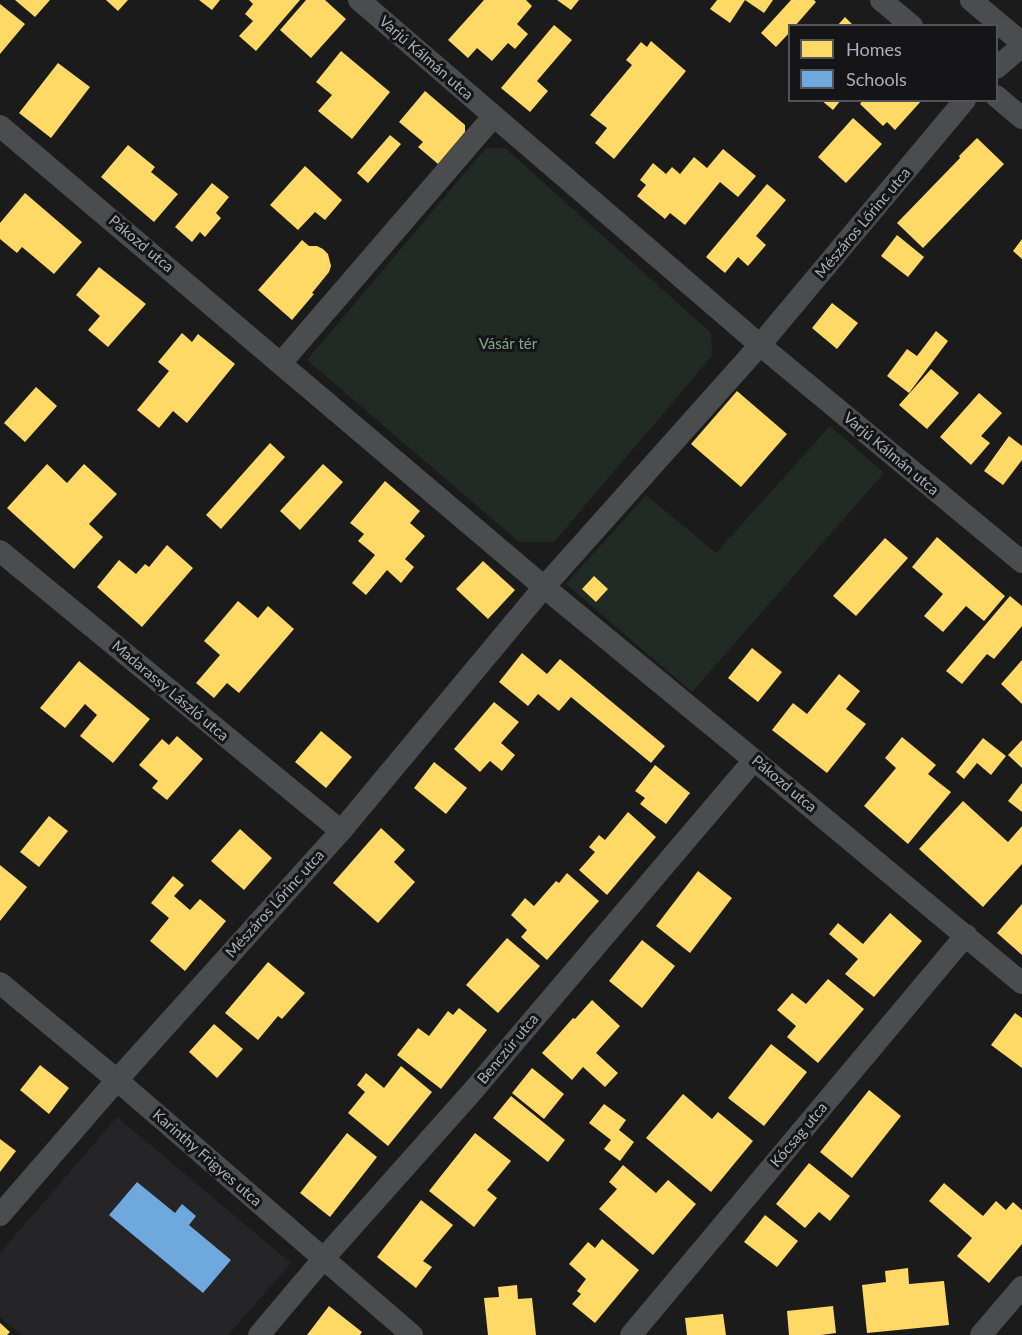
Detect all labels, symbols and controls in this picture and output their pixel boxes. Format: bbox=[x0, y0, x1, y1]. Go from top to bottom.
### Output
street label: Varjú Kálmán utca bbox=[375, 12, 477, 104]
legend bbox=[788, 24, 998, 102]
text: Homes bbox=[846, 38, 902, 60]
text: Schools bbox=[846, 68, 907, 90]
street label: Mészáros Lőrinc utca bbox=[812, 164, 914, 282]
street label: Pákozd utca bbox=[105, 212, 177, 276]
park label: Vásár tér bbox=[479, 335, 537, 353]
street label: Varjú Kálmán utca bbox=[840, 409, 942, 499]
street label: Madarassy László utca bbox=[108, 637, 232, 745]
street label: Pákozd utca bbox=[748, 752, 820, 816]
street label: Mészáros Lőrinc utca bbox=[222, 846, 328, 962]
street label: Benczúr utca bbox=[474, 1010, 542, 1088]
street label: Kócsag utca bbox=[767, 1099, 831, 1171]
street label: Karinthy Frigyes utca bbox=[149, 1106, 265, 1210]

